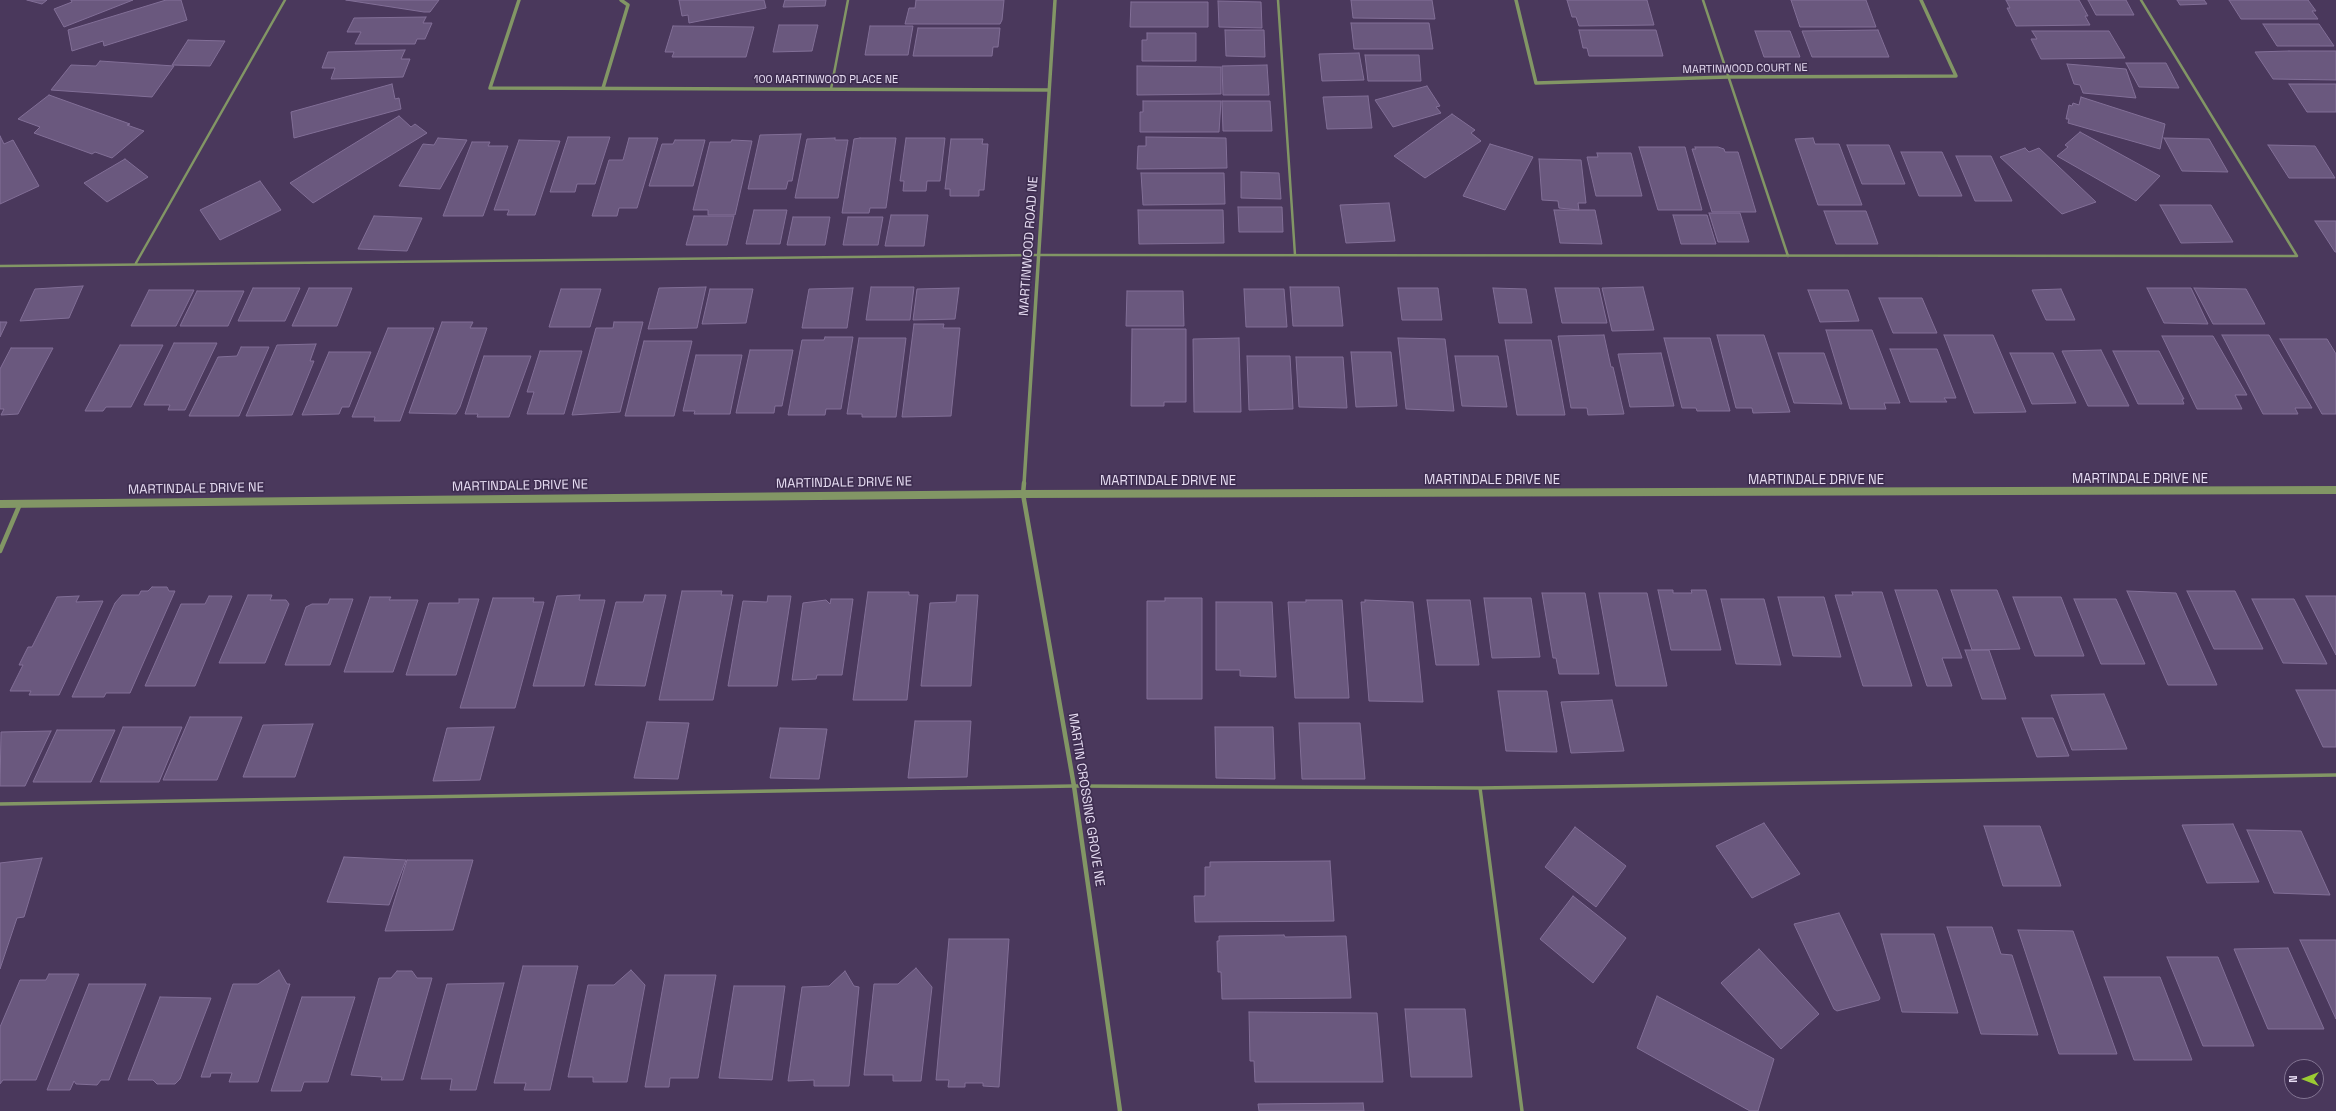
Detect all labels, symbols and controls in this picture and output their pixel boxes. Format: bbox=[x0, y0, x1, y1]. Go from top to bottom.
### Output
street label: MARTINWOOD COURT NE bbox=[1682, 61, 1808, 77]
street label: 100 MARTINWOOD PLACE NE bbox=[754, 73, 898, 87]
street label: MARTINWOOD ROAD NE bbox=[1016, 176, 1042, 316]
street label: MARTINDALE DRIVE NE bbox=[2072, 471, 2208, 487]
street label: MARTINDALE DRIVE NE bbox=[1424, 472, 1560, 488]
street label: MARTINDALE DRIVE NE bbox=[1748, 472, 1884, 488]
street label: MARTINDALE DRIVE NE bbox=[1100, 473, 1236, 489]
street label: MARTINDALE DRIVE NE bbox=[776, 474, 912, 492]
street label: MARTINDALE DRIVE NE bbox=[452, 477, 588, 495]
street label: MARTINDALE DRIVE NE bbox=[128, 480, 264, 498]
street label: MARTIN CROSSING GROVE NE bbox=[1065, 712, 1107, 888]
north arrow bbox=[2284, 1059, 2324, 1099]
text: N bbox=[2286, 1075, 2300, 1083]

